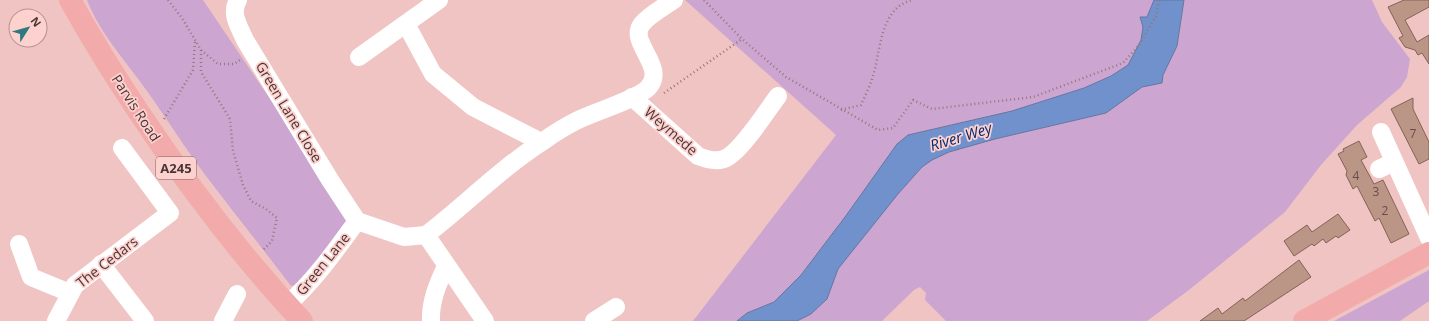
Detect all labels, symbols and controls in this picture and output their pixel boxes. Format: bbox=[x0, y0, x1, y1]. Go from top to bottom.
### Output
north arrow bbox=[8, 8, 48, 48]
text: N bbox=[28, 14, 45, 30]
street label: Green Lane Close bbox=[252, 58, 327, 166]
street label: Parvis Road bbox=[108, 71, 165, 145]
street label: Weymede bbox=[641, 102, 702, 159]
water label: River Wey bbox=[927, 117, 995, 155]
house number: 7 bbox=[1410, 125, 1417, 142]
road number: A245 bbox=[156, 157, 196, 179]
house number: 4 bbox=[1353, 167, 1360, 184]
house number: 3 bbox=[1373, 183, 1380, 200]
house number: 2 bbox=[1382, 202, 1389, 219]
street label: Green Lane bbox=[292, 228, 354, 299]
street label: The Cedars bbox=[72, 231, 142, 292]

